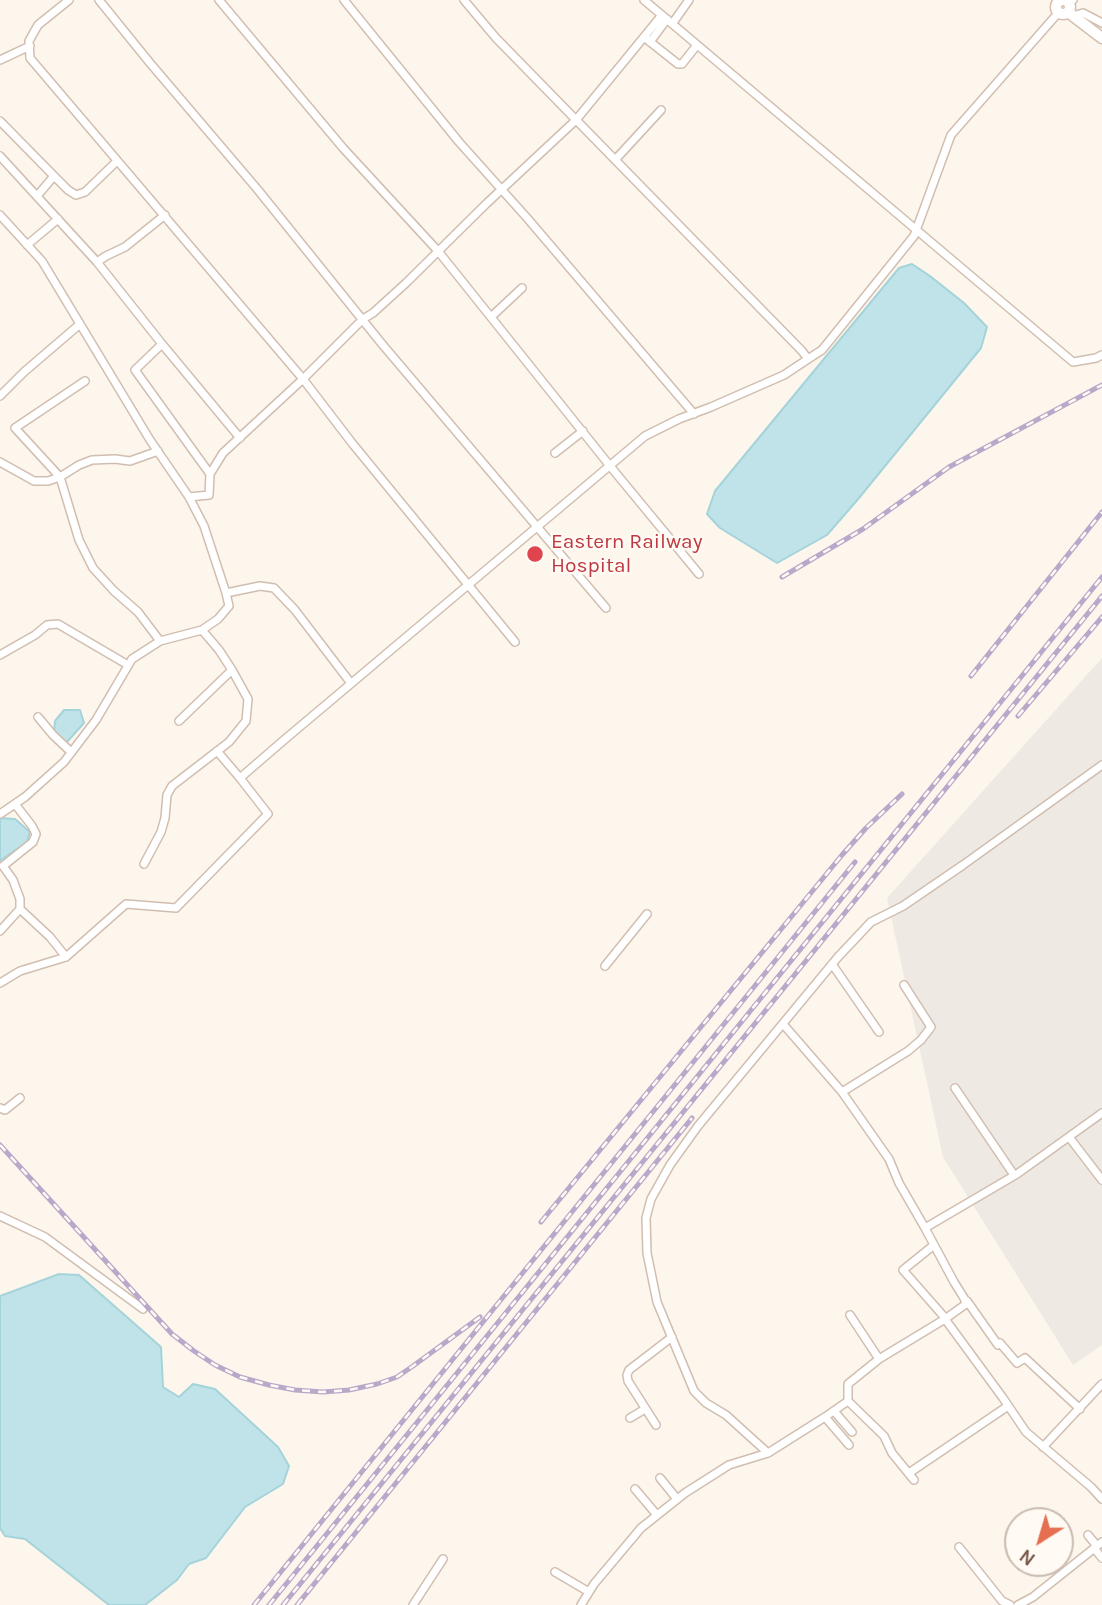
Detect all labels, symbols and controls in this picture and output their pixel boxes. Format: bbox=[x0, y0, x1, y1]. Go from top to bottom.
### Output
place label: Eastern Railway Hospital bbox=[551, 529, 702, 579]
marker: Eastern Railway Hospital bbox=[525, 544, 545, 564]
north arrow bbox=[1004, 1507, 1074, 1577]
text: N bbox=[1016, 1544, 1040, 1570]

